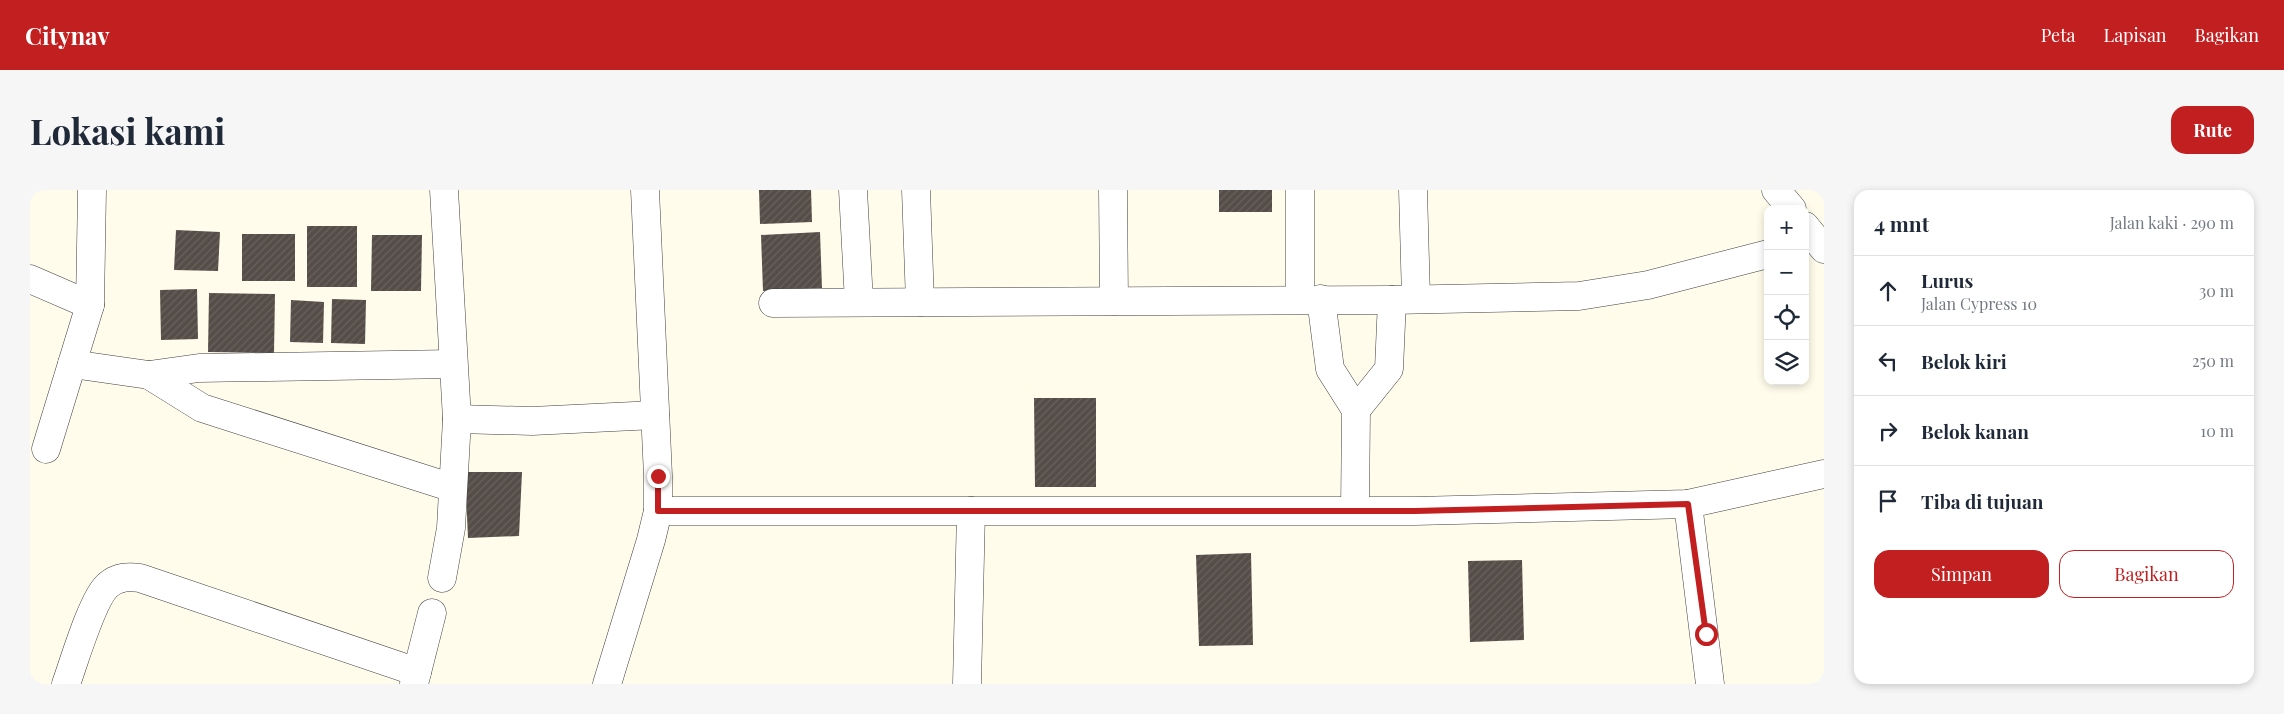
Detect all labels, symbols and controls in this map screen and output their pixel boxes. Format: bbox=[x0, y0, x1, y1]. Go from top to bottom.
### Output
text: Citynav bbox=[25, 19, 110, 51]
text: Peta bbox=[2041, 23, 2076, 47]
text: Lapisan bbox=[2104, 23, 2167, 47]
text: Bagikan bbox=[2195, 23, 2259, 47]
button: Rute bbox=[2171, 106, 2254, 154]
text: Lokasi kami bbox=[30, 107, 225, 154]
map controls bbox=[1764, 205, 1809, 385]
button: + bbox=[1764, 205, 1809, 250]
text: 4 mnt bbox=[1874, 209, 1929, 237]
text: Jalan kaki · 290 m bbox=[2110, 212, 2234, 233]
button: − bbox=[1764, 250, 1809, 295]
text: Lurus bbox=[1921, 267, 1973, 293]
icon: ahead bbox=[1874, 277, 1902, 305]
text: 30 m bbox=[2199, 280, 2234, 301]
text: Jalan Cypress 10 bbox=[1921, 293, 2037, 314]
button: locate bbox=[1764, 295, 1809, 340]
button: layers bbox=[1764, 340, 1809, 385]
icon: left bbox=[1874, 347, 1902, 375]
text: Belok kiri bbox=[1921, 348, 2007, 374]
text: 250 m bbox=[2192, 350, 2234, 371]
icon: right bbox=[1874, 417, 1902, 445]
text: Belok kanan bbox=[1921, 418, 2029, 444]
text: 10 m bbox=[2200, 420, 2234, 441]
route end bbox=[647, 465, 670, 488]
icon: arrive bbox=[1874, 487, 1902, 515]
text: Tiba di tujuan bbox=[1921, 488, 2043, 514]
button: Simpan bbox=[1874, 550, 2049, 598]
button: Bagikan bbox=[2059, 550, 2234, 598]
route start bbox=[1695, 623, 1718, 646]

